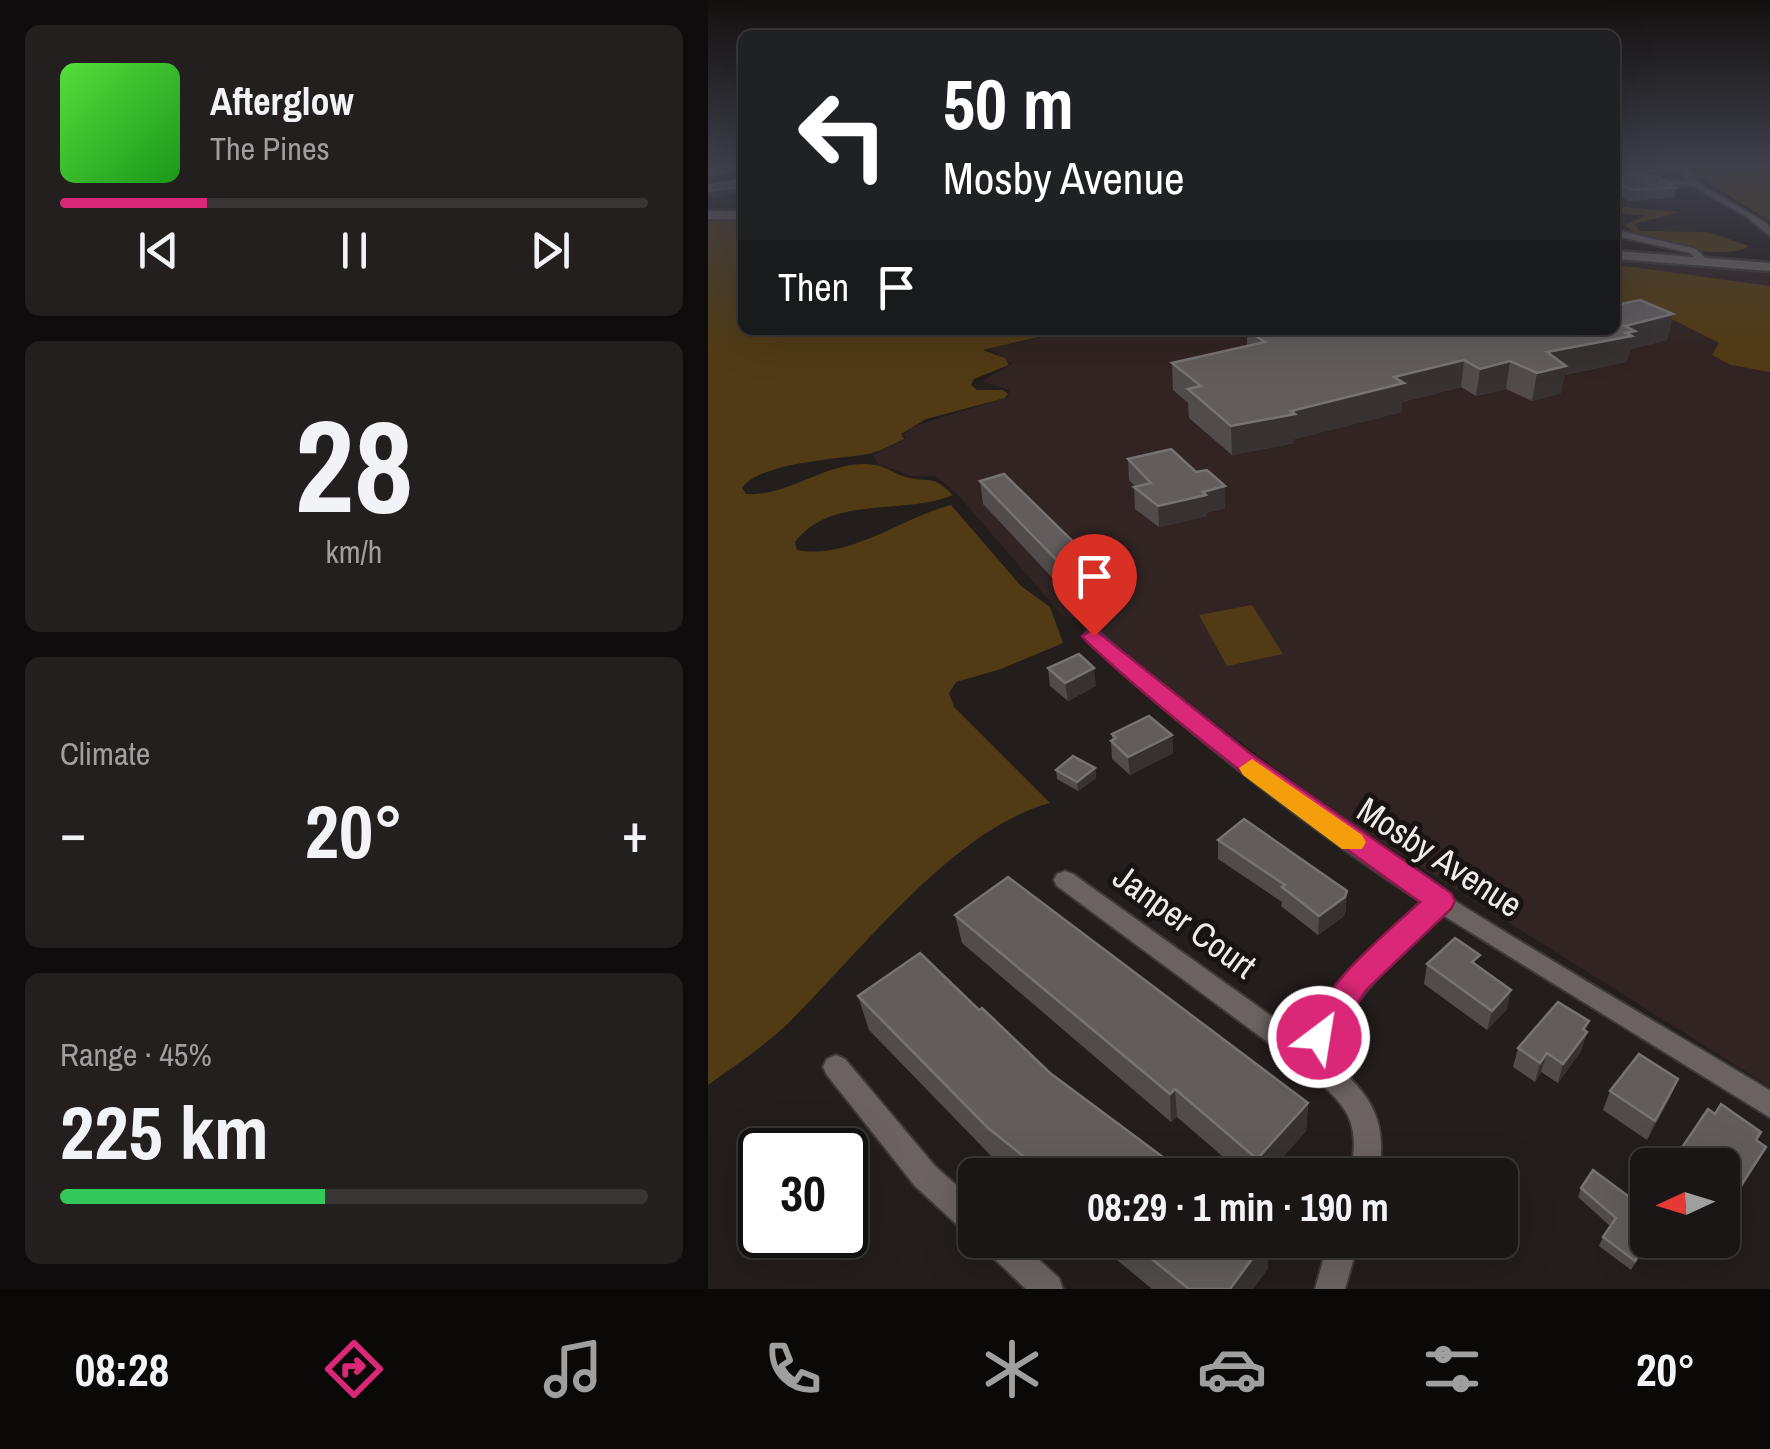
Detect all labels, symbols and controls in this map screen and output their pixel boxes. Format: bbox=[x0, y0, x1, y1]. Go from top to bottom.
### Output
text: 50 m bbox=[943, 57, 1074, 151]
icon: left bbox=[778, 70, 908, 200]
text: Afterglow bbox=[210, 76, 354, 127]
text: The Pines bbox=[210, 127, 330, 170]
text: Mosby Avenue bbox=[943, 147, 1184, 208]
icon: previous bbox=[131, 223, 186, 278]
icon: pause bbox=[327, 223, 382, 278]
icon: next bbox=[523, 223, 578, 278]
icon: arrive bbox=[869, 260, 924, 315]
text: Then bbox=[778, 262, 849, 313]
text: 28 bbox=[295, 377, 413, 553]
text: km/h bbox=[326, 530, 382, 573]
pin bbox=[1052, 534, 1137, 637]
icon: arrive bbox=[1067, 549, 1122, 604]
text: Climate bbox=[60, 732, 150, 775]
text: 20° bbox=[305, 780, 403, 881]
street label: Mosby Avenue bbox=[1348, 786, 1532, 928]
text: − bbox=[60, 795, 86, 869]
text: + bbox=[622, 795, 648, 869]
street label: Janper Court bbox=[1104, 853, 1266, 989]
position arrow bbox=[1267, 985, 1371, 1089]
text: Range · 45% bbox=[60, 1033, 212, 1076]
text: 225 km bbox=[60, 1081, 269, 1182]
speed limit sign: 30 bbox=[738, 1128, 868, 1258]
north arrow bbox=[1630, 1148, 1740, 1258]
map controls bbox=[1630, 1148, 1740, 1258]
text: 08:29 · 1 min · 190 m bbox=[1087, 1182, 1389, 1233]
icon: directions bbox=[319, 1334, 389, 1404]
icon: music bbox=[538, 1334, 608, 1404]
icon: phone bbox=[758, 1334, 828, 1404]
icon: climate bbox=[977, 1334, 1047, 1404]
icon: car bbox=[1197, 1334, 1267, 1404]
icon: filters bbox=[1417, 1334, 1487, 1404]
text: 08:28 bbox=[75, 1339, 169, 1400]
text: 20° bbox=[1636, 1339, 1695, 1400]

